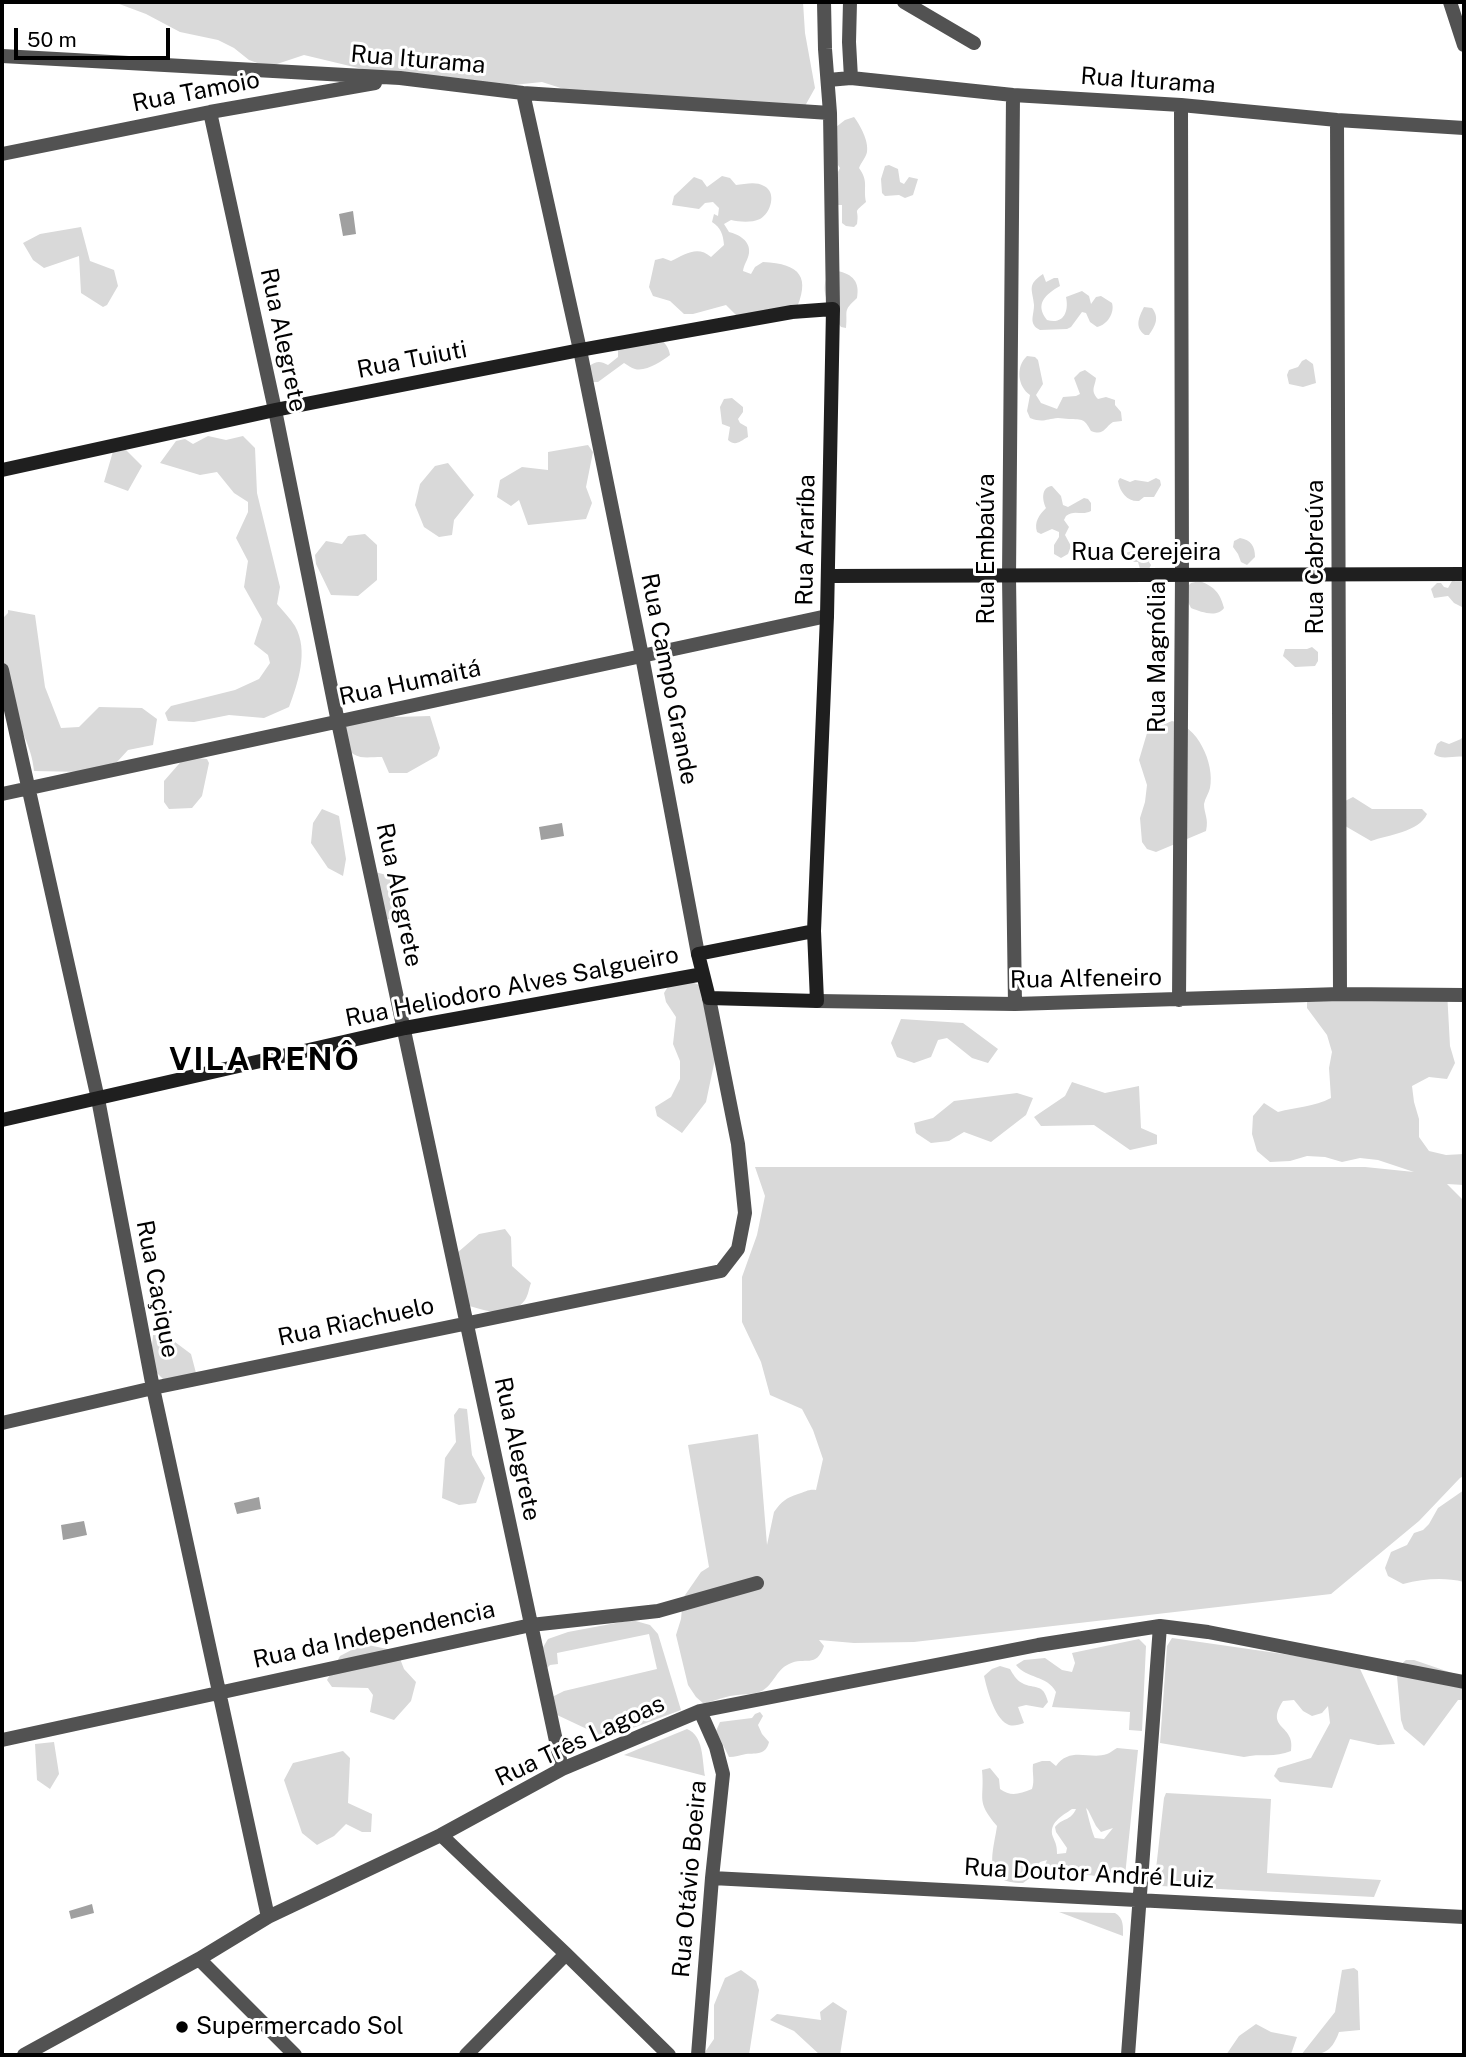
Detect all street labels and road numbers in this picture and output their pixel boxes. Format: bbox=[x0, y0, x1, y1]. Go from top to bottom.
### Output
street label: Rua Iturama bbox=[349, 40, 487, 80]
street label: Rua Iturama bbox=[1080, 62, 1216, 100]
street label: Rua Tamoio bbox=[130, 66, 262, 118]
street label: Rua Alegrete bbox=[254, 266, 312, 414]
street label: Rua Tuiuti bbox=[355, 335, 469, 385]
street label: Rua Araríba bbox=[790, 474, 822, 606]
street label: Rua Embaúva bbox=[973, 474, 1001, 624]
street label: Rua Cabreúva bbox=[1302, 480, 1330, 634]
street label: Rua Cerejeira bbox=[1071, 539, 1221, 567]
street label: Rua Campo Grande bbox=[634, 571, 704, 787]
street label: Rua Magnólia bbox=[1144, 581, 1172, 733]
street label: Rua Humaitá bbox=[337, 654, 483, 712]
street label: Rua Alegrete bbox=[370, 821, 428, 969]
street label: Rua Heliodoro Alves Salgueiro bbox=[343, 941, 681, 1033]
street label: Rua Alfeneiro bbox=[1010, 963, 1162, 995]
street label: Rua Caçique bbox=[130, 1218, 184, 1360]
street label: Rua Riachuelo bbox=[275, 1291, 437, 1353]
street label: Rua Alegrete bbox=[488, 1375, 546, 1523]
street label: Rua da Independencia bbox=[250, 1595, 498, 1675]
street label: Rua Três Lagoas bbox=[491, 1689, 669, 1793]
street label: Rua Otávio Boeira bbox=[667, 1779, 713, 1979]
street label: Rua Doutor André Luiz bbox=[963, 1853, 1215, 1895]

